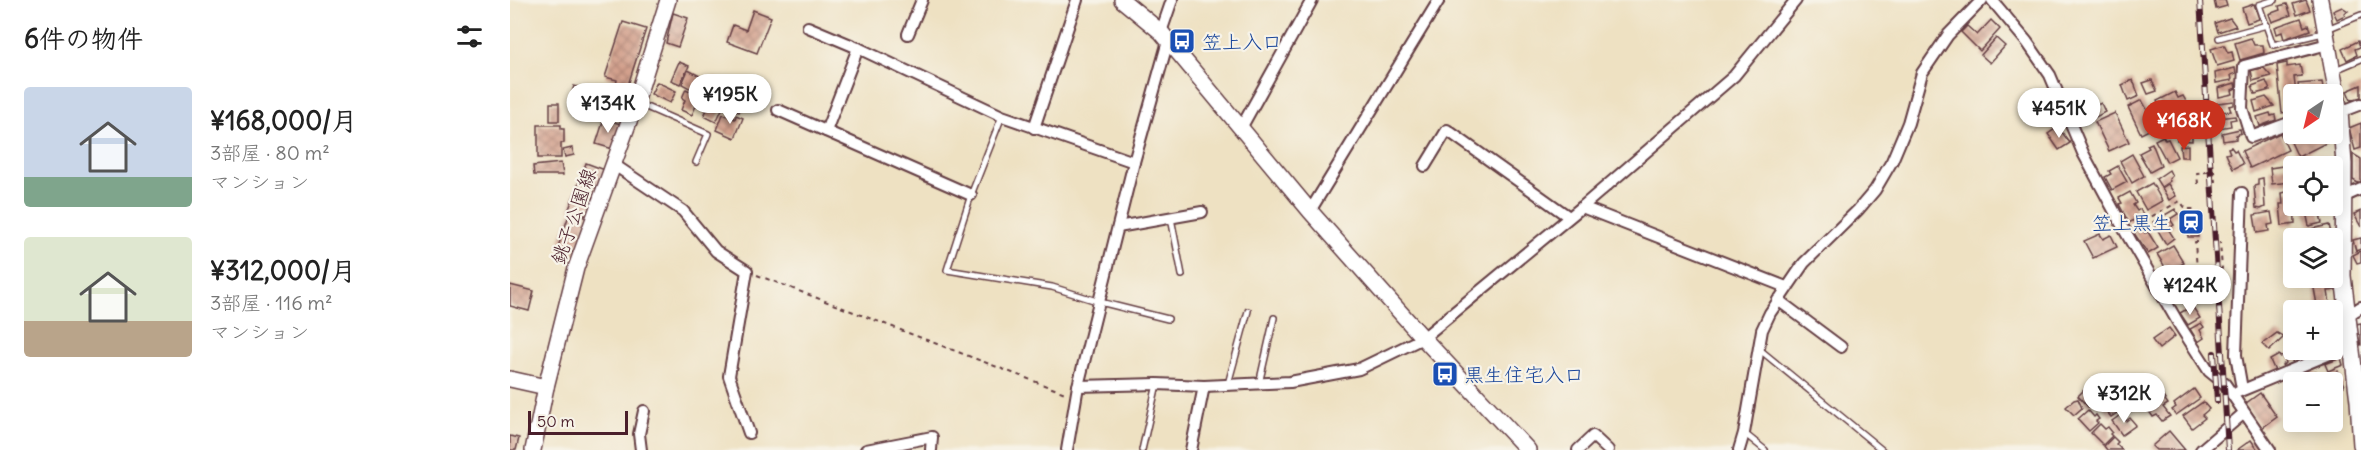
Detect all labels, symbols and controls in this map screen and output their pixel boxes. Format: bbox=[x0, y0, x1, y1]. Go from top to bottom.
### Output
icon: filters bbox=[453, 20, 486, 53]
text: 6件の物件 bbox=[24, 22, 143, 55]
bus stop icon: 笠上入口 bbox=[1167, 26, 1197, 56]
place label: 笠上入口 bbox=[1202, 29, 1282, 54]
pin: ¥195K bbox=[688, 74, 772, 125]
text: ¥195K bbox=[703, 81, 758, 106]
pin: ¥134K bbox=[566, 83, 650, 134]
north arrow bbox=[2283, 84, 2343, 144]
map controls bbox=[2283, 84, 2343, 432]
pin: ¥451K bbox=[2017, 88, 2101, 139]
text: ¥134K bbox=[581, 90, 635, 115]
text: ¥451K bbox=[2031, 95, 2087, 120]
pin: ¥168K bbox=[2142, 100, 2226, 151]
text: ¥168,000/月 bbox=[210, 104, 357, 137]
text: ¥168K bbox=[2156, 107, 2212, 132]
icon: home bbox=[72, 111, 144, 183]
text: 3部屋 · 80 m² bbox=[210, 140, 330, 165]
button: locate bbox=[2283, 156, 2343, 216]
street label: 銚子公園線 bbox=[545, 165, 601, 267]
text: マンション bbox=[210, 169, 309, 194]
station icon: 笠上黒生 bbox=[2176, 207, 2206, 237]
place label: 笠上黒生 bbox=[2092, 210, 2172, 235]
button: layers bbox=[2283, 228, 2343, 288]
text: ¥312,000/月 bbox=[210, 254, 356, 287]
icon: home bbox=[72, 261, 144, 333]
pin: ¥124K bbox=[2148, 265, 2232, 316]
text: ¥124K bbox=[2163, 272, 2217, 297]
text: 3部屋 · 116 m² bbox=[210, 290, 333, 315]
button: + bbox=[2283, 300, 2343, 360]
text: マンション bbox=[210, 319, 309, 344]
bus stop icon: 黒生住宅入口 bbox=[1430, 359, 1460, 389]
place label: 黒生住宅入口 bbox=[1464, 362, 1584, 387]
button: − bbox=[2283, 372, 2343, 432]
pin: ¥312K bbox=[2082, 373, 2166, 424]
text: ¥312K bbox=[2097, 380, 2151, 405]
scale bar bbox=[528, 408, 628, 436]
text: 50 m bbox=[537, 411, 575, 431]

